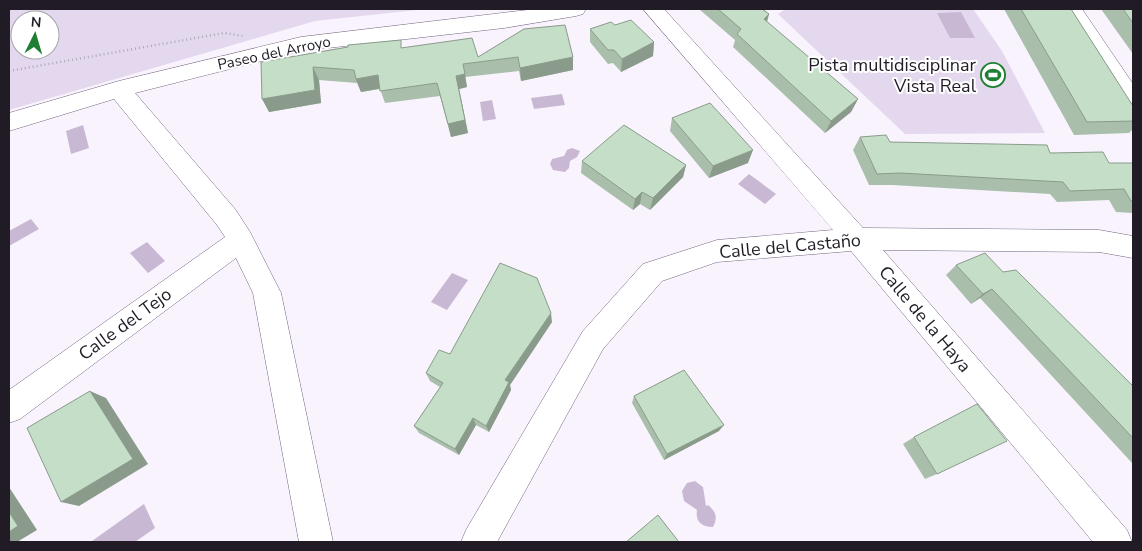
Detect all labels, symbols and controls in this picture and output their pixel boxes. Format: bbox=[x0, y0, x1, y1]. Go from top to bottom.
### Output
north arrow bbox=[10, 10, 60, 60]
text: N bbox=[30, 13, 42, 32]
street label: Paseo del Arroyo bbox=[216, 31, 332, 75]
place label: Pista multidisciplinar Vista Real bbox=[808, 53, 977, 98]
sports icon: Pista multidisciplinar Vista Real bbox=[980, 62, 1006, 88]
street label: Calle del Castaño bbox=[718, 228, 862, 264]
street label: Calle de la Haya bbox=[873, 261, 977, 377]
street label: Calle del Tejo bbox=[74, 282, 176, 366]

